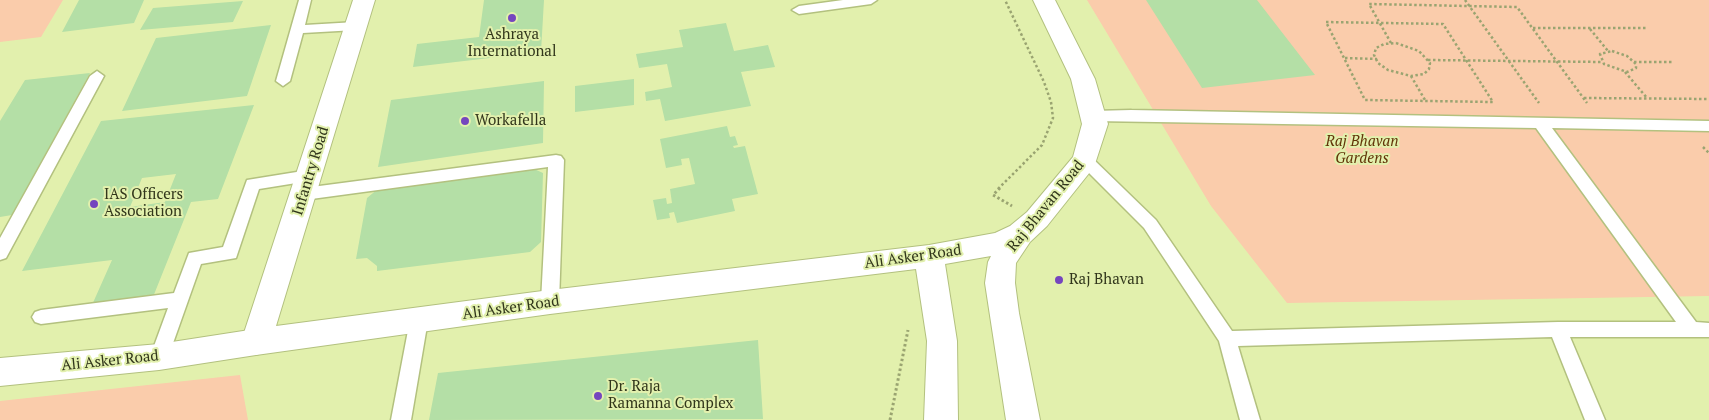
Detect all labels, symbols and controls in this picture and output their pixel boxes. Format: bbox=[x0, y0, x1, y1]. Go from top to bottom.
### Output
marker: Ashraya International bbox=[506, 12, 518, 24]
place label: Ashraya International bbox=[468, 26, 556, 61]
place label: Workafella bbox=[475, 112, 546, 130]
marker: Workafella bbox=[459, 115, 471, 127]
street label: Infantry Road bbox=[289, 124, 333, 218]
park label: Raj Bhavan Gardens bbox=[1325, 133, 1399, 168]
street label: Raj Bhavan Road bbox=[1004, 157, 1088, 255]
place label: IAS Officers Association bbox=[104, 186, 183, 221]
marker: IAS Officers Association bbox=[88, 198, 100, 210]
street label: Ali Asker Road bbox=[863, 241, 963, 273]
place label: Raj Bhavan bbox=[1069, 271, 1144, 289]
marker: Raj Bhavan bbox=[1053, 274, 1065, 286]
street label: Ali Asker Road bbox=[461, 292, 561, 324]
street label: Ali Asker Road bbox=[61, 347, 159, 375]
place label: Dr. Raja Ramanna Complex bbox=[608, 378, 733, 413]
marker: Dr. Raja Ramanna Complex bbox=[592, 390, 604, 402]

